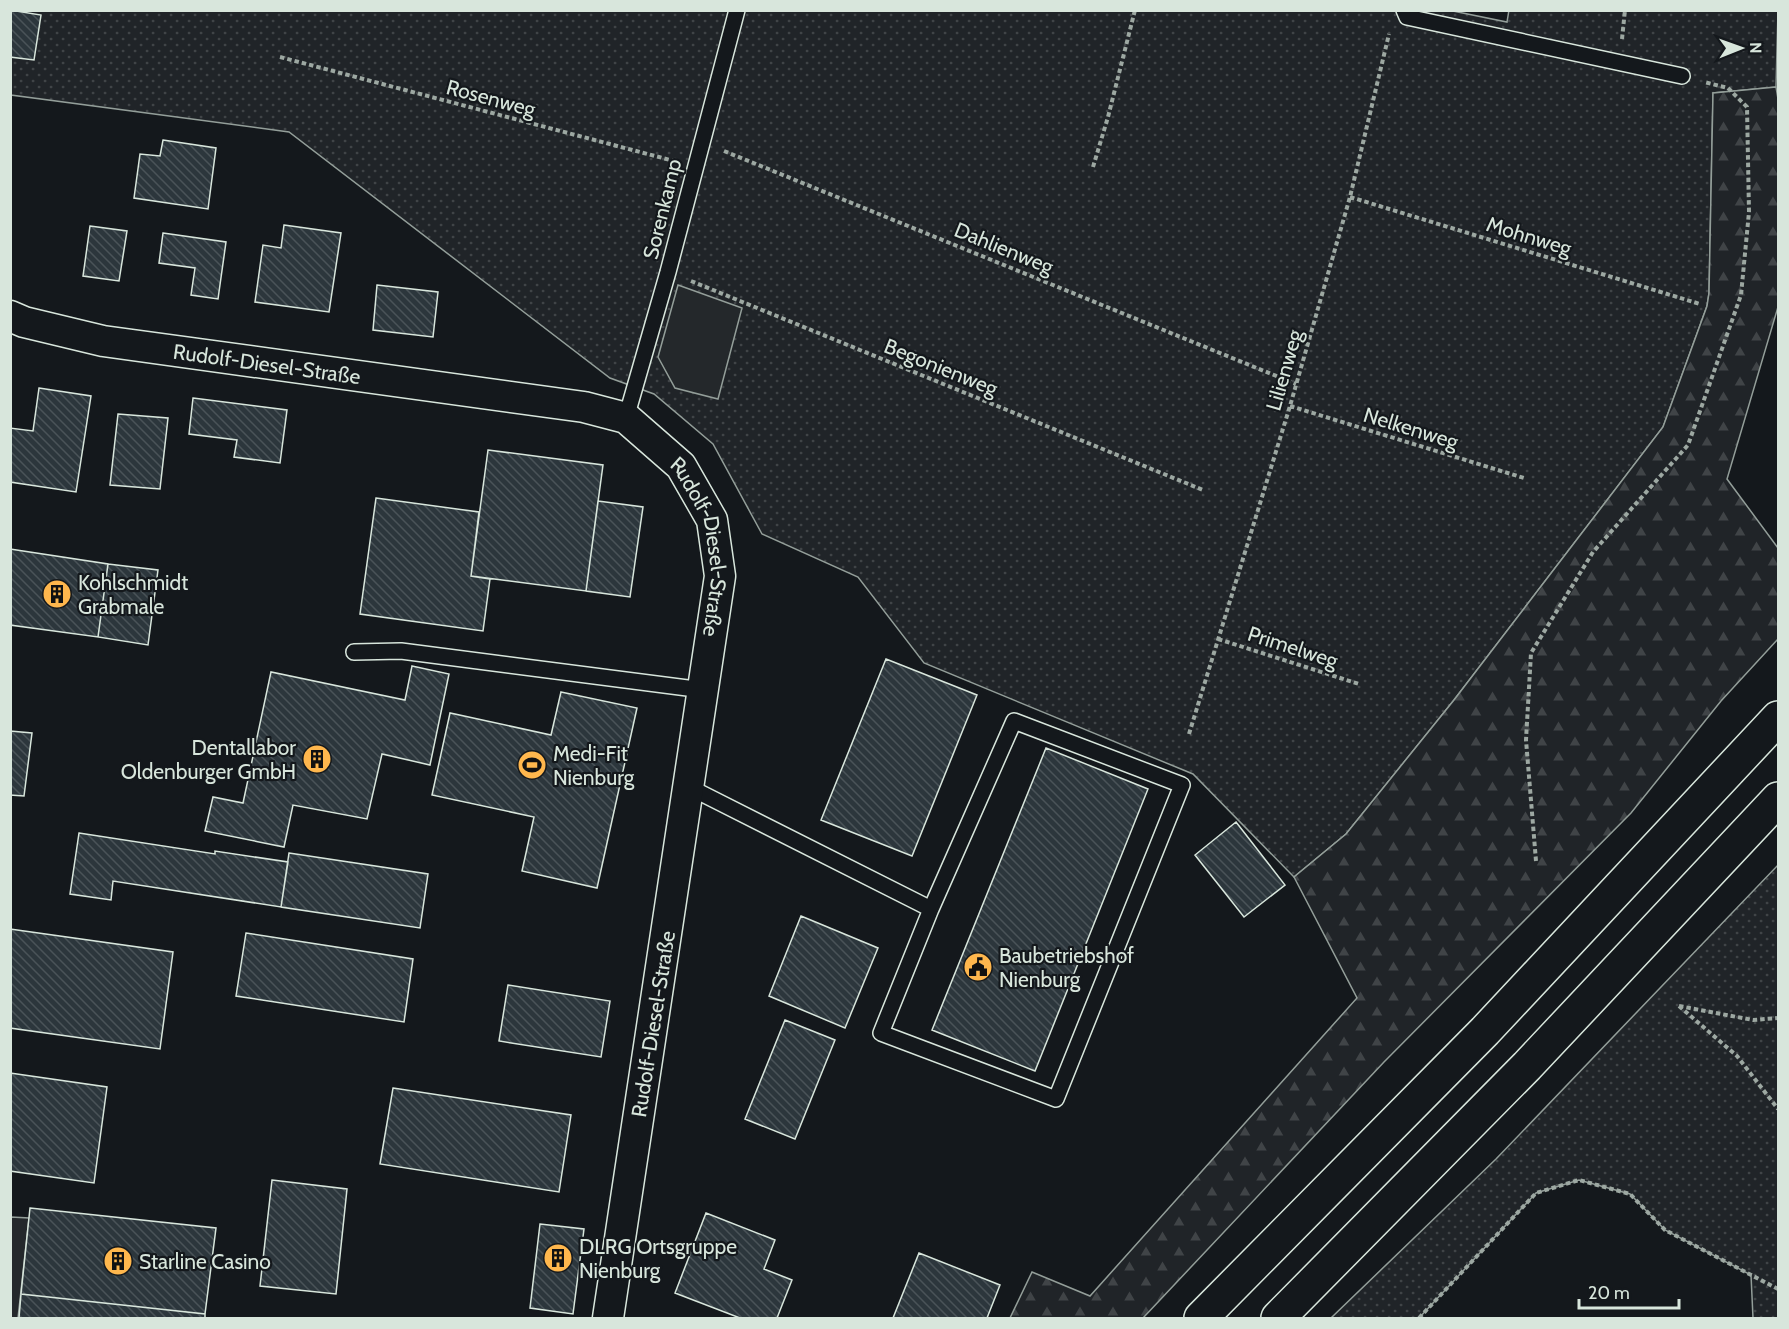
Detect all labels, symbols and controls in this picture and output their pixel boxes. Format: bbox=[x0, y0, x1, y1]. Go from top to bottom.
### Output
north arrow bbox=[1711, 18, 1771, 78]
text: N bbox=[1746, 42, 1765, 54]
street label: Rosenweg bbox=[444, 74, 539, 122]
street label: Sorenkamp bbox=[638, 156, 686, 262]
street label: Mohnweg bbox=[1483, 211, 1575, 261]
street label: Dahlienweg bbox=[951, 217, 1058, 279]
street label: Lilienweg bbox=[1261, 326, 1308, 413]
street label: Begonienweg bbox=[881, 333, 1002, 401]
street label: Rudolf-Diesel-Straße bbox=[172, 338, 362, 389]
street label: Nelkenweg bbox=[1361, 402, 1462, 454]
street label: Rudolf-Diesel-Straße bbox=[666, 451, 733, 639]
place label: Kohlschmidt Grabmale bbox=[78, 570, 188, 619]
building icon: Kohlschmidt Grabmale bbox=[41, 578, 73, 610]
street label: Primelweg bbox=[1245, 621, 1342, 673]
place label: Dentallabor Oldenburger GmbH bbox=[121, 735, 296, 784]
place label: Medi-Fit Nienburg bbox=[553, 741, 635, 790]
building icon: Dentallabor Oldenburger GmbH bbox=[301, 743, 333, 775]
sports icon: Medi-Fit Nienburg bbox=[516, 749, 548, 781]
street label: Rudolf-Diesel-Straße bbox=[626, 929, 680, 1119]
place label: Baubetriebshof Nienburg bbox=[999, 943, 1134, 992]
public building icon: Baubetriebshof Nienburg bbox=[962, 951, 994, 983]
place label: DLRG Ortsgruppe Nienburg bbox=[579, 1234, 737, 1283]
building icon: DLRG Ortsgruppe Nienburg bbox=[542, 1242, 574, 1274]
building icon: Starline Casino bbox=[102, 1245, 134, 1277]
place label: Starline Casino bbox=[139, 1249, 271, 1274]
scale bar bbox=[1579, 1272, 1680, 1310]
text: 20 m bbox=[1588, 1282, 1630, 1304]

